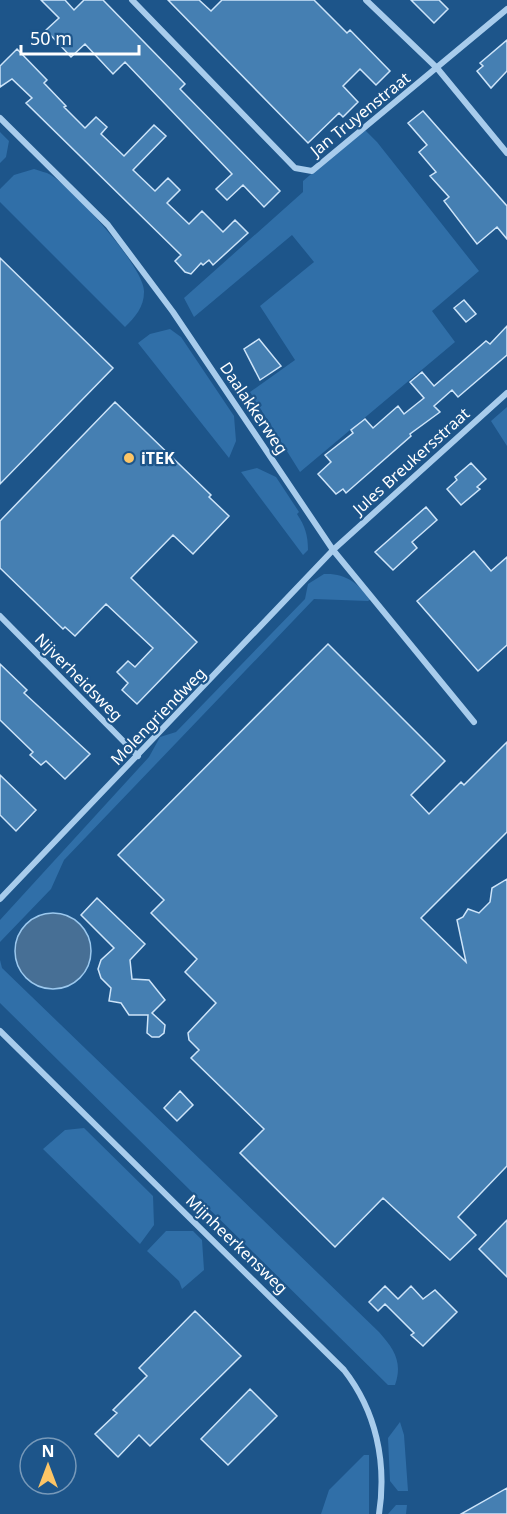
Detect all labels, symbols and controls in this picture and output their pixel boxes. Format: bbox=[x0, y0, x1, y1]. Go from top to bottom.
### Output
scale bar bbox=[21, 18, 140, 56]
text: 50 m bbox=[30, 26, 72, 50]
street label: Jan Truyenstraat bbox=[304, 67, 415, 162]
street label: Daalakkerweg bbox=[215, 358, 293, 458]
street label: Jules Breukersstraat bbox=[346, 402, 474, 521]
place label: iTEK bbox=[141, 447, 175, 469]
marker: iTEK bbox=[122, 451, 136, 465]
street label: Nijverheidsweg bbox=[30, 628, 128, 726]
street label: Molengriendweg bbox=[106, 662, 210, 770]
street label: Mijnheerkensweg bbox=[181, 1190, 293, 1298]
north arrow bbox=[18, 1436, 78, 1496]
text: N bbox=[41, 1440, 55, 1462]

